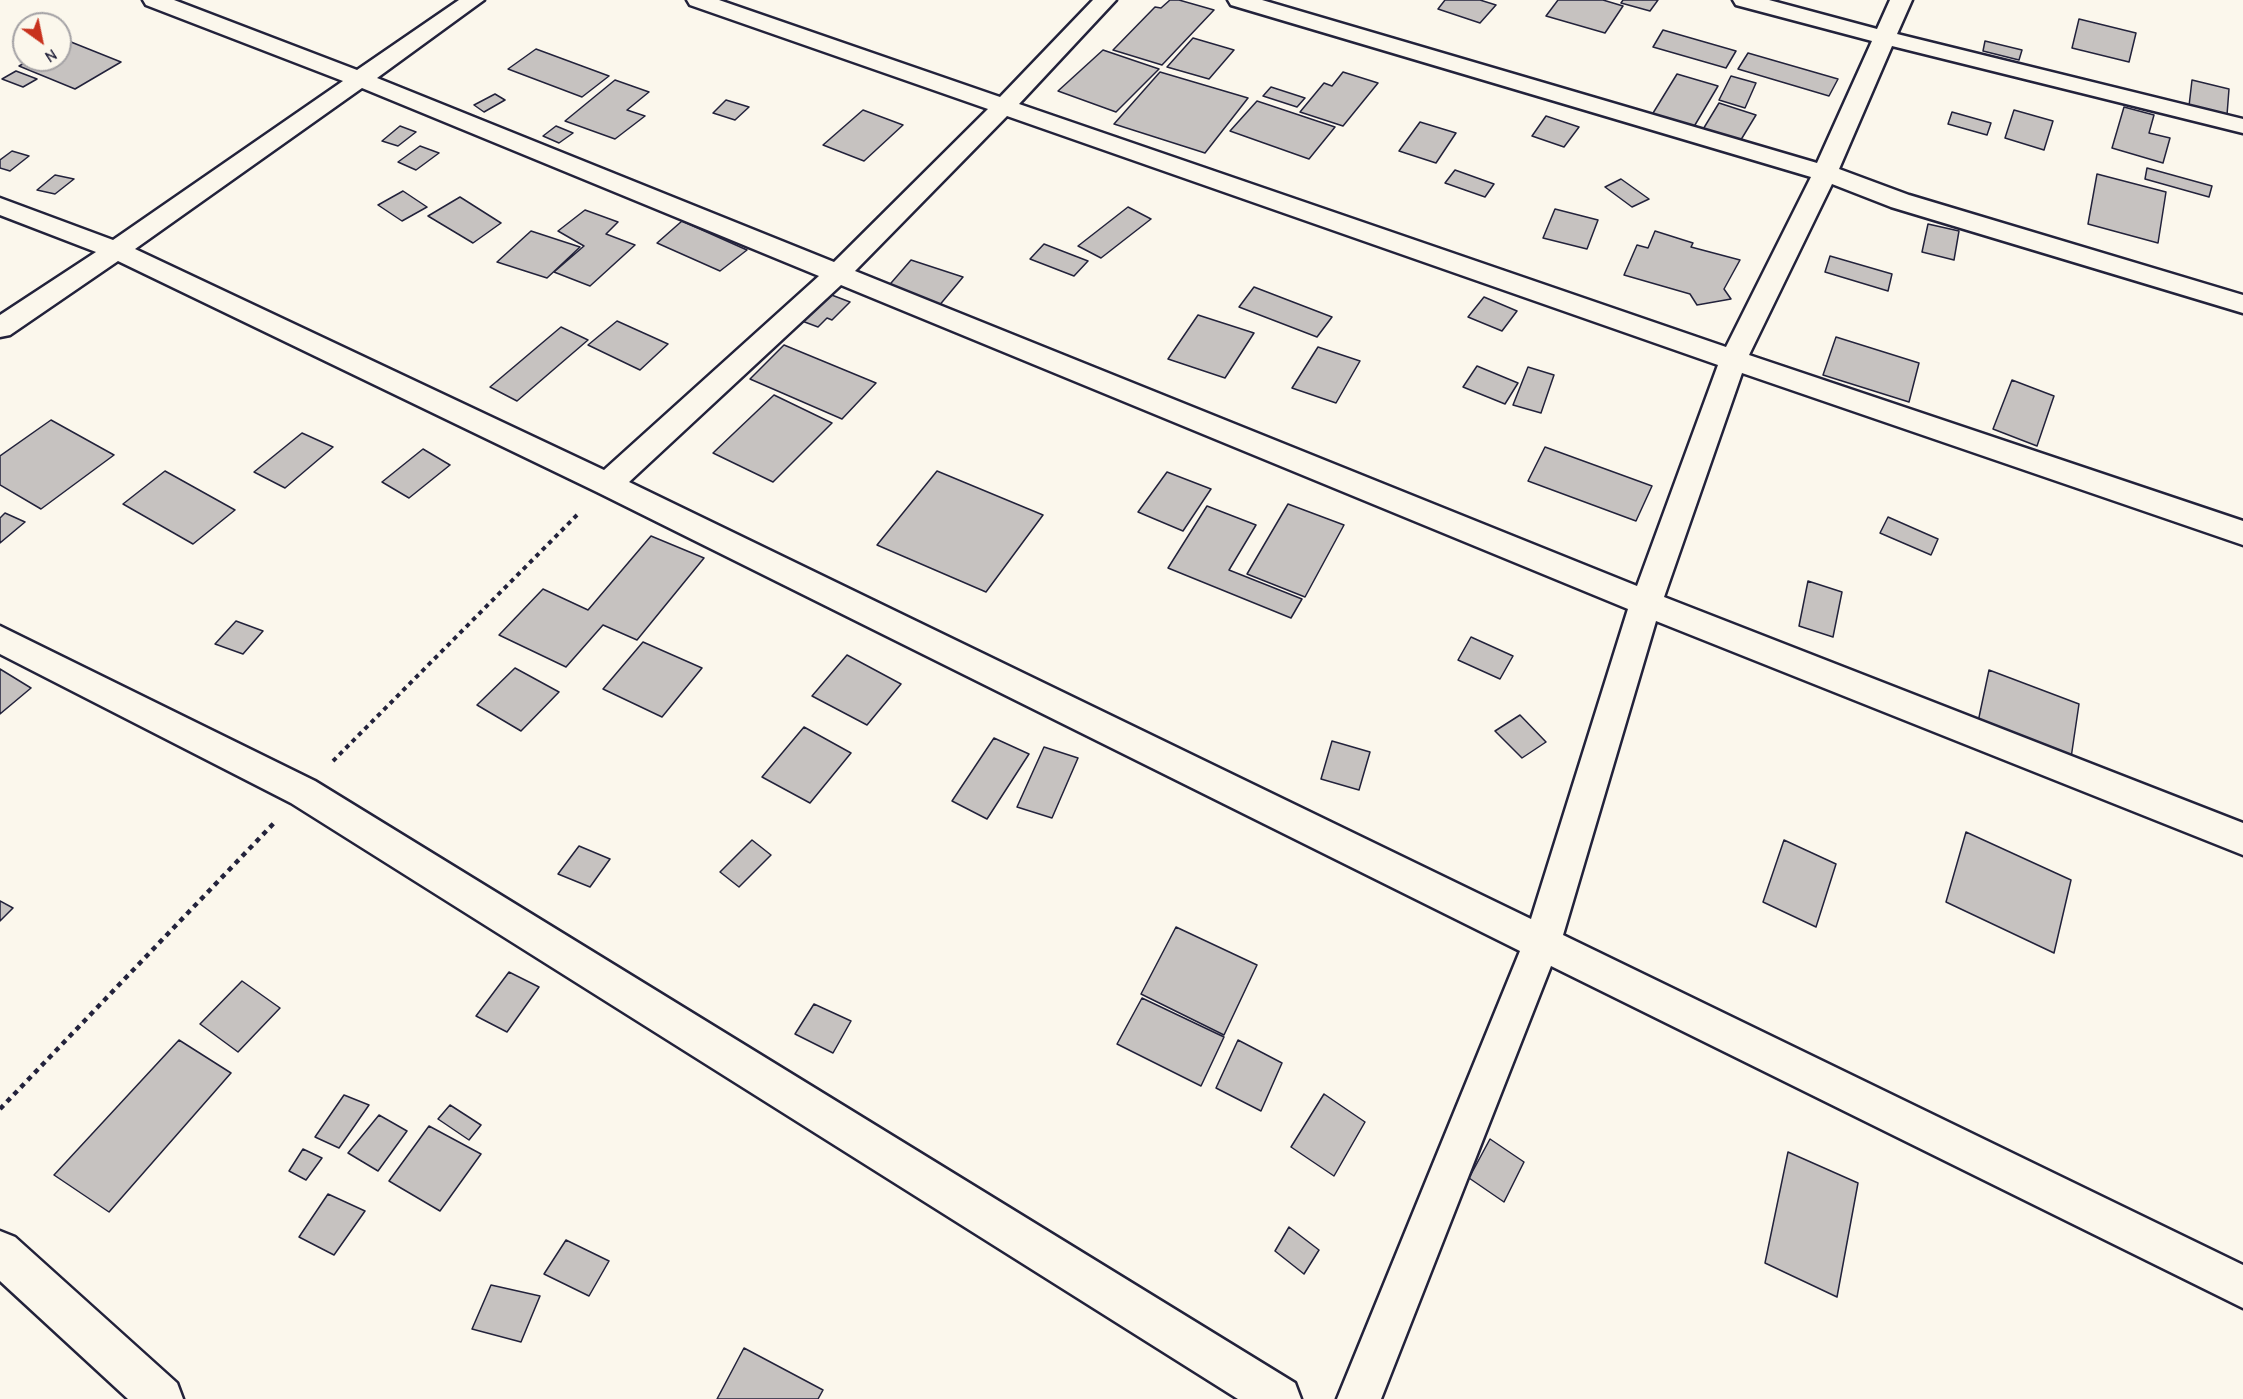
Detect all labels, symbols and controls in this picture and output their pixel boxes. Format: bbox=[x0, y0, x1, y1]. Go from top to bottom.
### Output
north arrow bbox=[12, 12, 72, 72]
text: N bbox=[41, 45, 60, 66]

